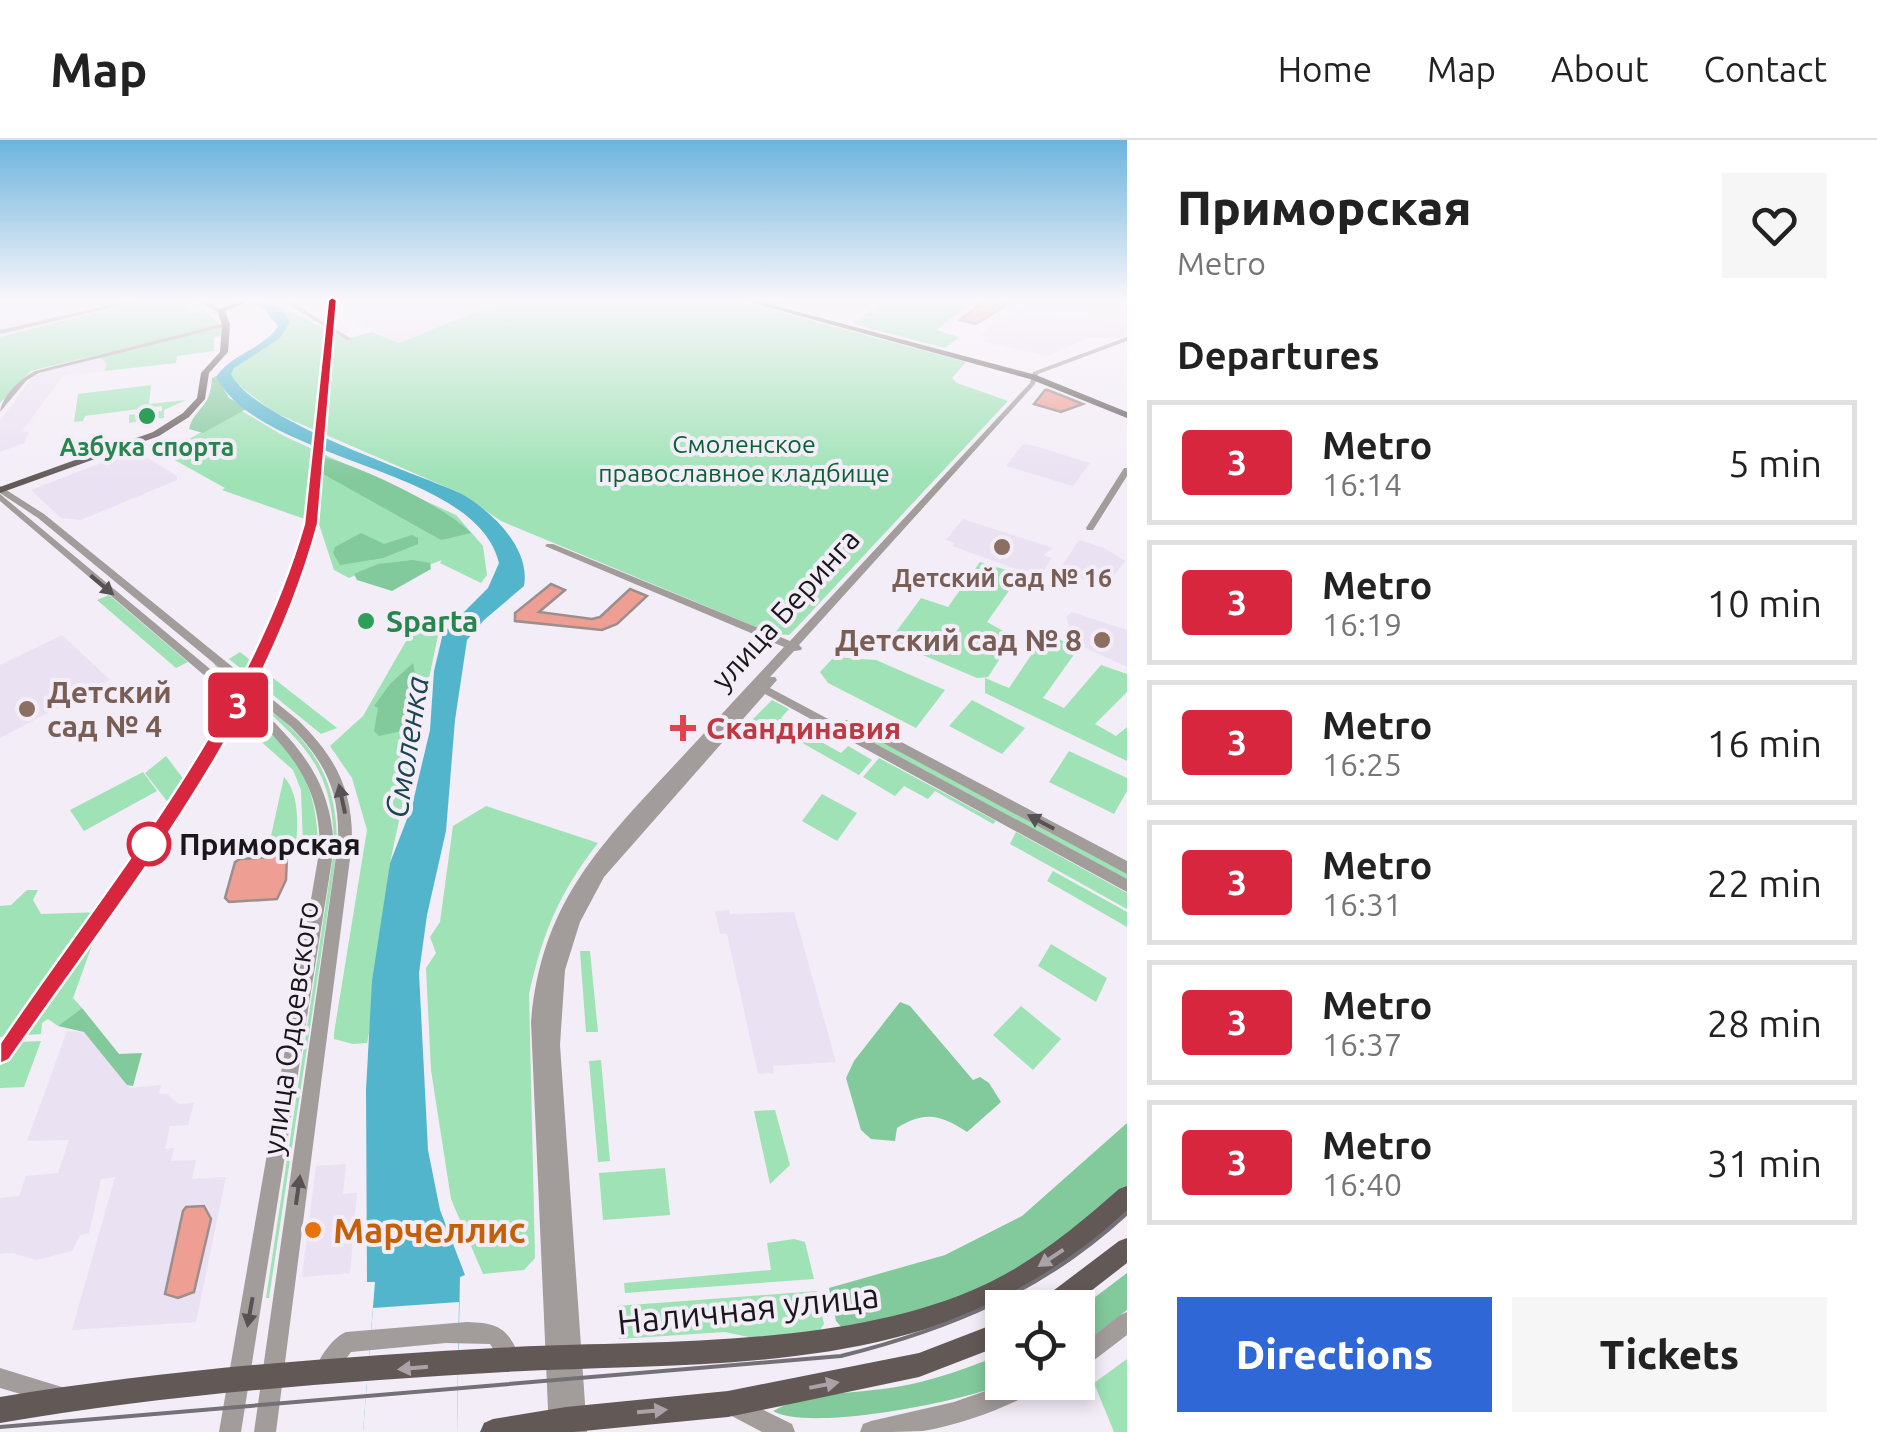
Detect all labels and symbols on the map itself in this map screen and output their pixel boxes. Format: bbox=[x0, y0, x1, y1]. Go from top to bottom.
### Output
marker: Азбука спорта bbox=[136, 405, 158, 427]
park label: Смоленское православное кладбище bbox=[598, 430, 890, 487]
place label: Азбука спорта bbox=[60, 433, 234, 461]
street label: улица Беринга bbox=[704, 522, 866, 696]
marker: Детский сад № 16 bbox=[991, 536, 1013, 558]
place label: Детский сад № 16 bbox=[892, 564, 1112, 592]
one-way arrow bbox=[89, 574, 114, 595]
place label: Sparta bbox=[386, 604, 478, 638]
marker: Sparta bbox=[355, 610, 377, 632]
place label: Детский сад № 8 bbox=[835, 623, 1082, 657]
marker: Детский сад № 8 bbox=[1091, 629, 1113, 651]
line badge: 3 bbox=[206, 672, 270, 738]
water label: Смоленка bbox=[377, 674, 435, 820]
place label: Детский сад № 4 bbox=[47, 675, 172, 743]
marker: Детский сад № 4 bbox=[16, 698, 38, 720]
place label: Скандинавия bbox=[706, 711, 901, 745]
marker: Скандинавия bbox=[670, 715, 696, 741]
one-way arrow bbox=[334, 783, 350, 814]
one-way arrow bbox=[1026, 814, 1055, 831]
marker: Приморская bbox=[128, 823, 170, 865]
place label: Приморская bbox=[179, 827, 361, 861]
street label: улица Одоевского bbox=[255, 899, 325, 1157]
one-way arrow bbox=[290, 1174, 306, 1206]
place label: Марчеллис bbox=[333, 1210, 526, 1250]
marker: Марчеллис bbox=[302, 1219, 324, 1241]
one-way arrow bbox=[1038, 1248, 1065, 1267]
street label: Наличная улица bbox=[615, 1274, 881, 1342]
one-way arrow bbox=[242, 1296, 257, 1328]
one-way arrow bbox=[396, 1360, 428, 1376]
one-way arrow bbox=[808, 1377, 840, 1392]
one-way arrow bbox=[636, 1403, 668, 1419]

